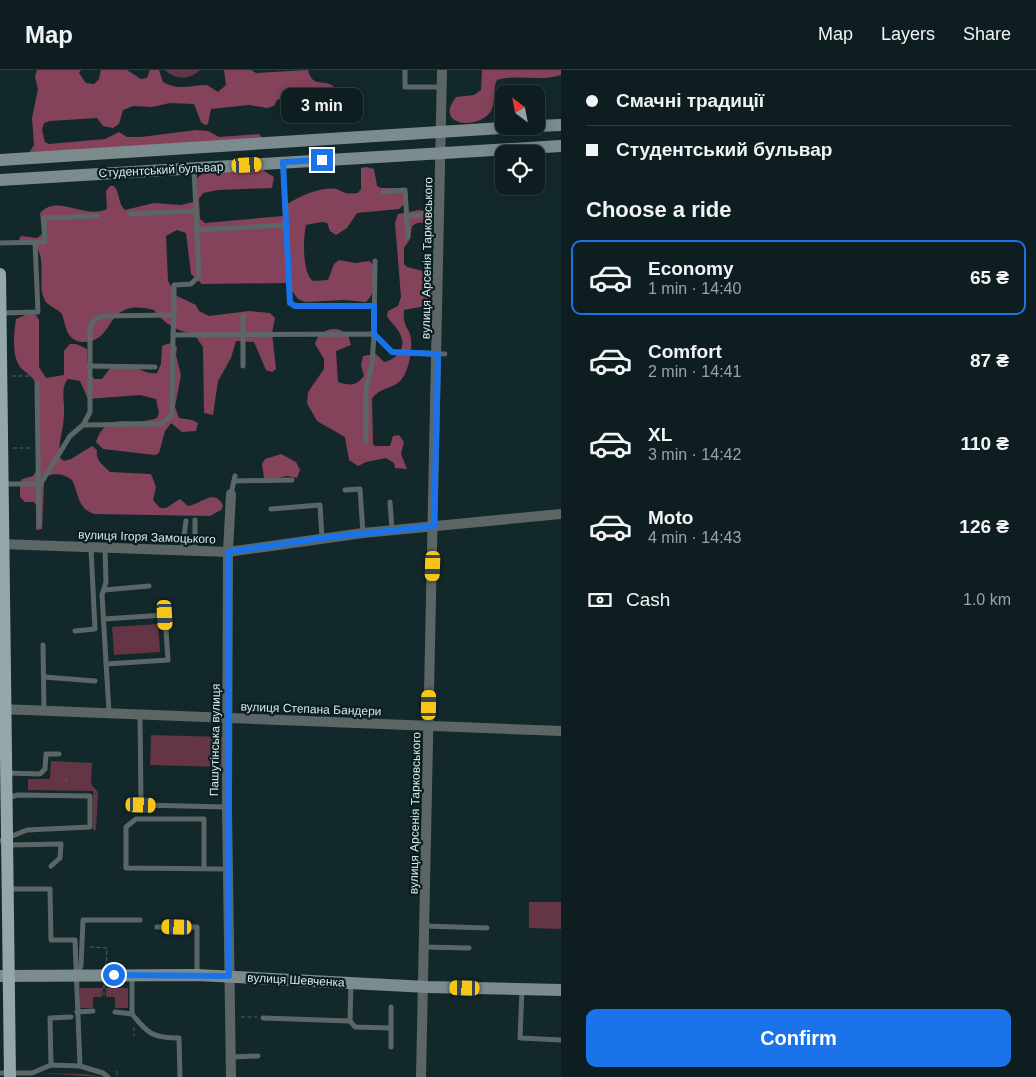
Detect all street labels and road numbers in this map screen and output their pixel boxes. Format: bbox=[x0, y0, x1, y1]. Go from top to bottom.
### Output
street label: Студентський бульвар bbox=[98, 160, 224, 180]
street label: вулиця Арсенія Тарковського bbox=[419, 176, 435, 339]
street label: вулиця Ігоря Замоцького bbox=[78, 528, 216, 546]
street label: Пашутінська вулиця bbox=[207, 684, 223, 796]
street label: вулиця Степана Бандери bbox=[240, 700, 382, 718]
street label: вулиця Арсенія Тарковського bbox=[407, 731, 423, 894]
street label: вулиця Шевченка bbox=[247, 970, 345, 990]

